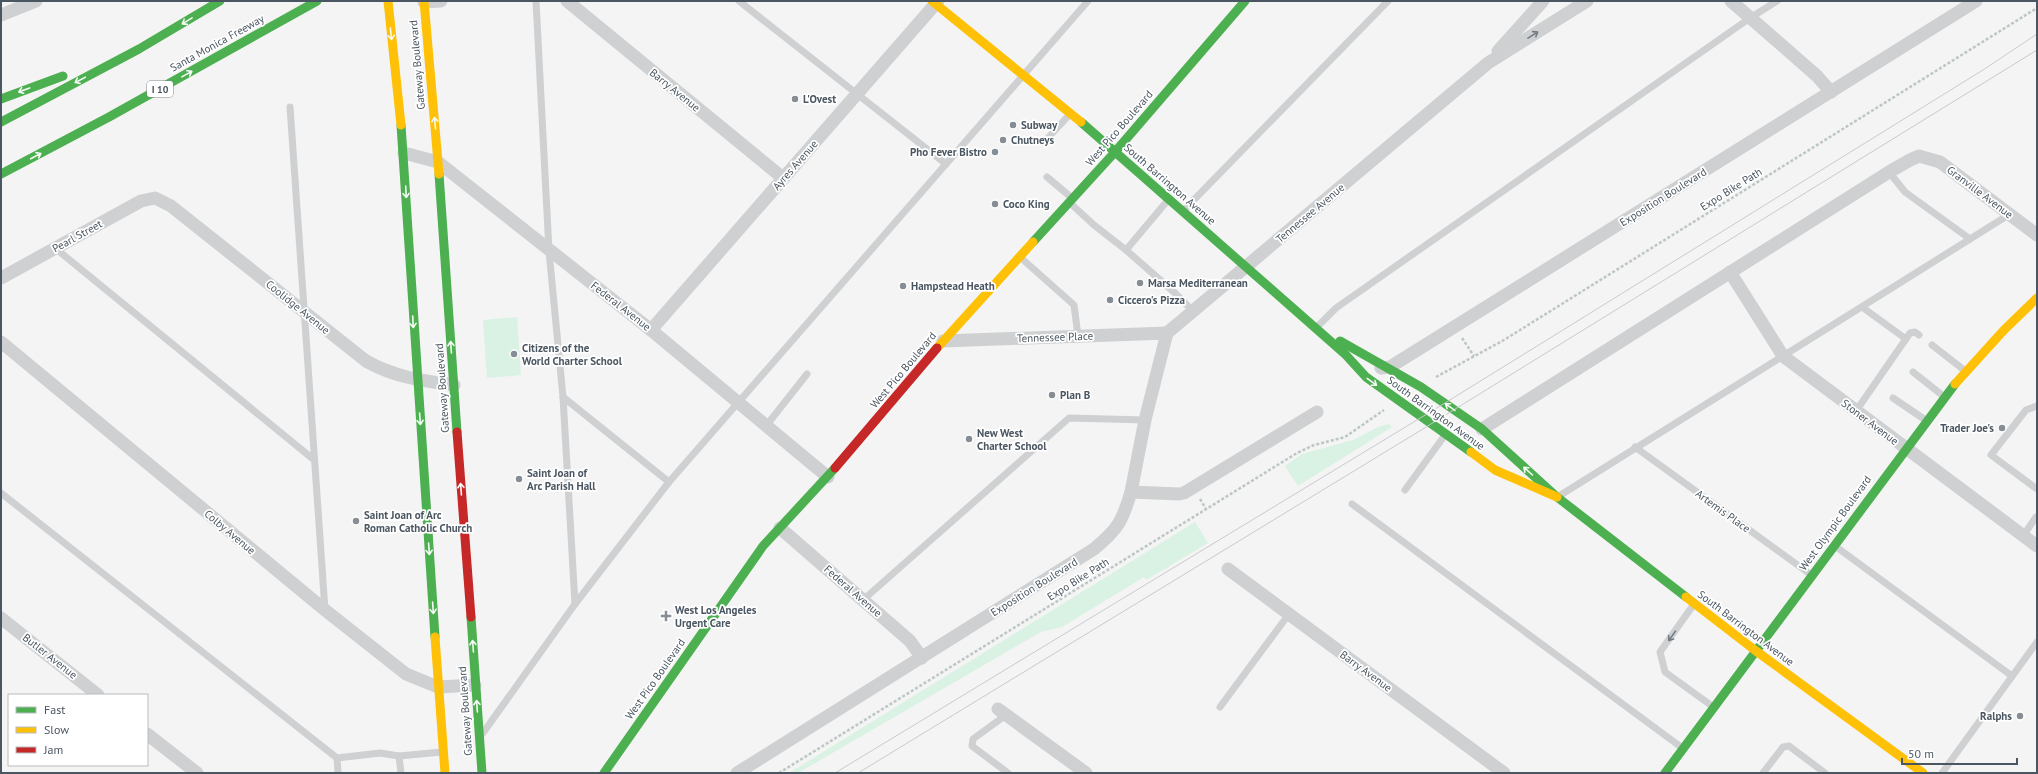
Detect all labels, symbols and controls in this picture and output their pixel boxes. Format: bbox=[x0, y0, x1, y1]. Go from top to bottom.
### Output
street label: Santa Monica Freeway bbox=[168, 11, 267, 75]
one-way arrow bbox=[181, 17, 193, 25]
street label: Gateway Boulevard bbox=[406, 20, 428, 110]
one-way arrow bbox=[388, 27, 395, 40]
one-way arrow bbox=[1527, 31, 1538, 39]
street label: Barry Avenue bbox=[647, 65, 703, 115]
one-way arrow bbox=[181, 69, 193, 77]
one-way arrow bbox=[74, 77, 86, 84]
road number: I 10 bbox=[147, 81, 173, 97]
one-way arrow bbox=[18, 87, 30, 95]
street label: West Pico Boulevard bbox=[1082, 87, 1156, 169]
place label: L'Ovest bbox=[803, 92, 836, 106]
marker: L'Ovest bbox=[790, 94, 800, 104]
one-way arrow bbox=[431, 117, 438, 130]
place label: Subway bbox=[1021, 118, 1058, 132]
marker: Subway bbox=[1008, 120, 1018, 130]
place label: Chutneys bbox=[1011, 133, 1055, 147]
marker: Chutneys bbox=[998, 135, 1008, 145]
street label: Ayres Avenue bbox=[769, 137, 821, 193]
street label: South Barrington Avenue bbox=[1121, 140, 1219, 228]
place label: Pho Fever Bistro bbox=[910, 145, 987, 159]
marker: Pho Fever Bistro bbox=[990, 147, 1000, 157]
one-way arrow bbox=[29, 151, 41, 159]
street label: Granville Avenue bbox=[1944, 163, 2016, 222]
street label: Expo Bike Path bbox=[1697, 164, 1765, 214]
street label: Exposition Boulevard bbox=[1617, 165, 1709, 229]
street label: Tennessee Avenue bbox=[1273, 180, 1347, 246]
one-way arrow bbox=[402, 185, 409, 198]
place label: Coco King bbox=[1003, 197, 1050, 211]
marker: Coco King bbox=[990, 199, 1000, 209]
street label: Pearl Street bbox=[50, 216, 105, 255]
place label: Marsa Mediterranean bbox=[1148, 276, 1248, 290]
street label: Coolidge Avenue bbox=[263, 277, 333, 337]
street label: Federal Avenue bbox=[588, 278, 654, 334]
marker: Marsa Mediterranean bbox=[1135, 278, 1145, 288]
place label: Hampstead Heath bbox=[911, 279, 995, 293]
marker: Hampstead Heath bbox=[898, 281, 908, 291]
place label: Ciccero's Pizza bbox=[1118, 293, 1185, 307]
marker: Ciccero's Pizza bbox=[1105, 295, 1115, 305]
one-way arrow bbox=[410, 315, 417, 328]
street label: West Pico Boulevard bbox=[867, 329, 939, 411]
street label: Tennessee Place bbox=[1017, 329, 1094, 345]
one-way arrow bbox=[448, 341, 455, 354]
place label: Citizens of the World Charter School bbox=[522, 341, 623, 368]
street label: Gateway Boulevard bbox=[432, 343, 452, 433]
marker: Citizens of the World Charter School bbox=[509, 349, 519, 359]
street label: South Barrington Avenue bbox=[1385, 373, 1488, 453]
one-way arrow bbox=[1366, 378, 1377, 386]
place label: Plan B bbox=[1060, 388, 1091, 402]
marker: Plan B bbox=[1047, 390, 1057, 400]
street label: Stoner Avenue bbox=[1839, 396, 1902, 448]
one-way arrow bbox=[1445, 403, 1456, 411]
one-way arrow bbox=[416, 412, 423, 425]
place label: Trader Joe's bbox=[1940, 421, 1994, 435]
marker: Trader Joe's bbox=[1997, 423, 2007, 433]
place label: New West Charter School bbox=[977, 426, 1047, 453]
marker: New West Charter School bbox=[964, 434, 974, 444]
place label: Saint Joan of Arc Parish Hall bbox=[527, 466, 596, 493]
one-way arrow bbox=[1523, 467, 1533, 476]
street label: West Olympic Boulevard bbox=[1796, 473, 1874, 573]
marker: Saint Joan of Arc Parish Hall bbox=[514, 474, 524, 484]
one-way arrow bbox=[458, 483, 465, 496]
street label: Artemis Place bbox=[1693, 486, 1753, 536]
street label: Colby Avenue bbox=[202, 507, 259, 558]
place label: Saint Joan of Arc Roman Catholic Church bbox=[364, 508, 472, 535]
marker: Saint Joan of Arc Roman Catholic Church bbox=[351, 516, 361, 526]
one-way arrow bbox=[425, 542, 432, 555]
street label: Expo Bike Path bbox=[1044, 554, 1112, 604]
street label: Exposition Boulevard bbox=[988, 555, 1080, 619]
street label: Federal Avenue bbox=[821, 562, 885, 620]
street label: South Barrington Avenue bbox=[1695, 587, 1797, 669]
one-way arrow bbox=[429, 601, 436, 614]
place label: West Los Angeles Urgent Care bbox=[675, 603, 757, 630]
marker: West Los Angeles Urgent Care bbox=[660, 610, 672, 622]
street label: Butler Avenue bbox=[20, 630, 80, 682]
one-way arrow bbox=[1668, 630, 1676, 641]
street label: West Pico Boulevard bbox=[622, 636, 688, 722]
one-way arrow bbox=[469, 640, 476, 653]
street label: Barry Avenue bbox=[1337, 647, 1395, 695]
street label: Gateway Boulevard bbox=[455, 666, 475, 756]
legend bbox=[8, 694, 148, 766]
one-way arrow bbox=[473, 700, 480, 713]
text: Fast bbox=[44, 702, 65, 717]
place label: Ralphs bbox=[1980, 709, 2012, 723]
marker: Ralphs bbox=[2015, 711, 2025, 721]
text: Slow bbox=[44, 722, 69, 737]
scale bar bbox=[1902, 740, 2017, 766]
text: Jam bbox=[43, 742, 63, 757]
text: 50 m bbox=[1908, 746, 1934, 761]

